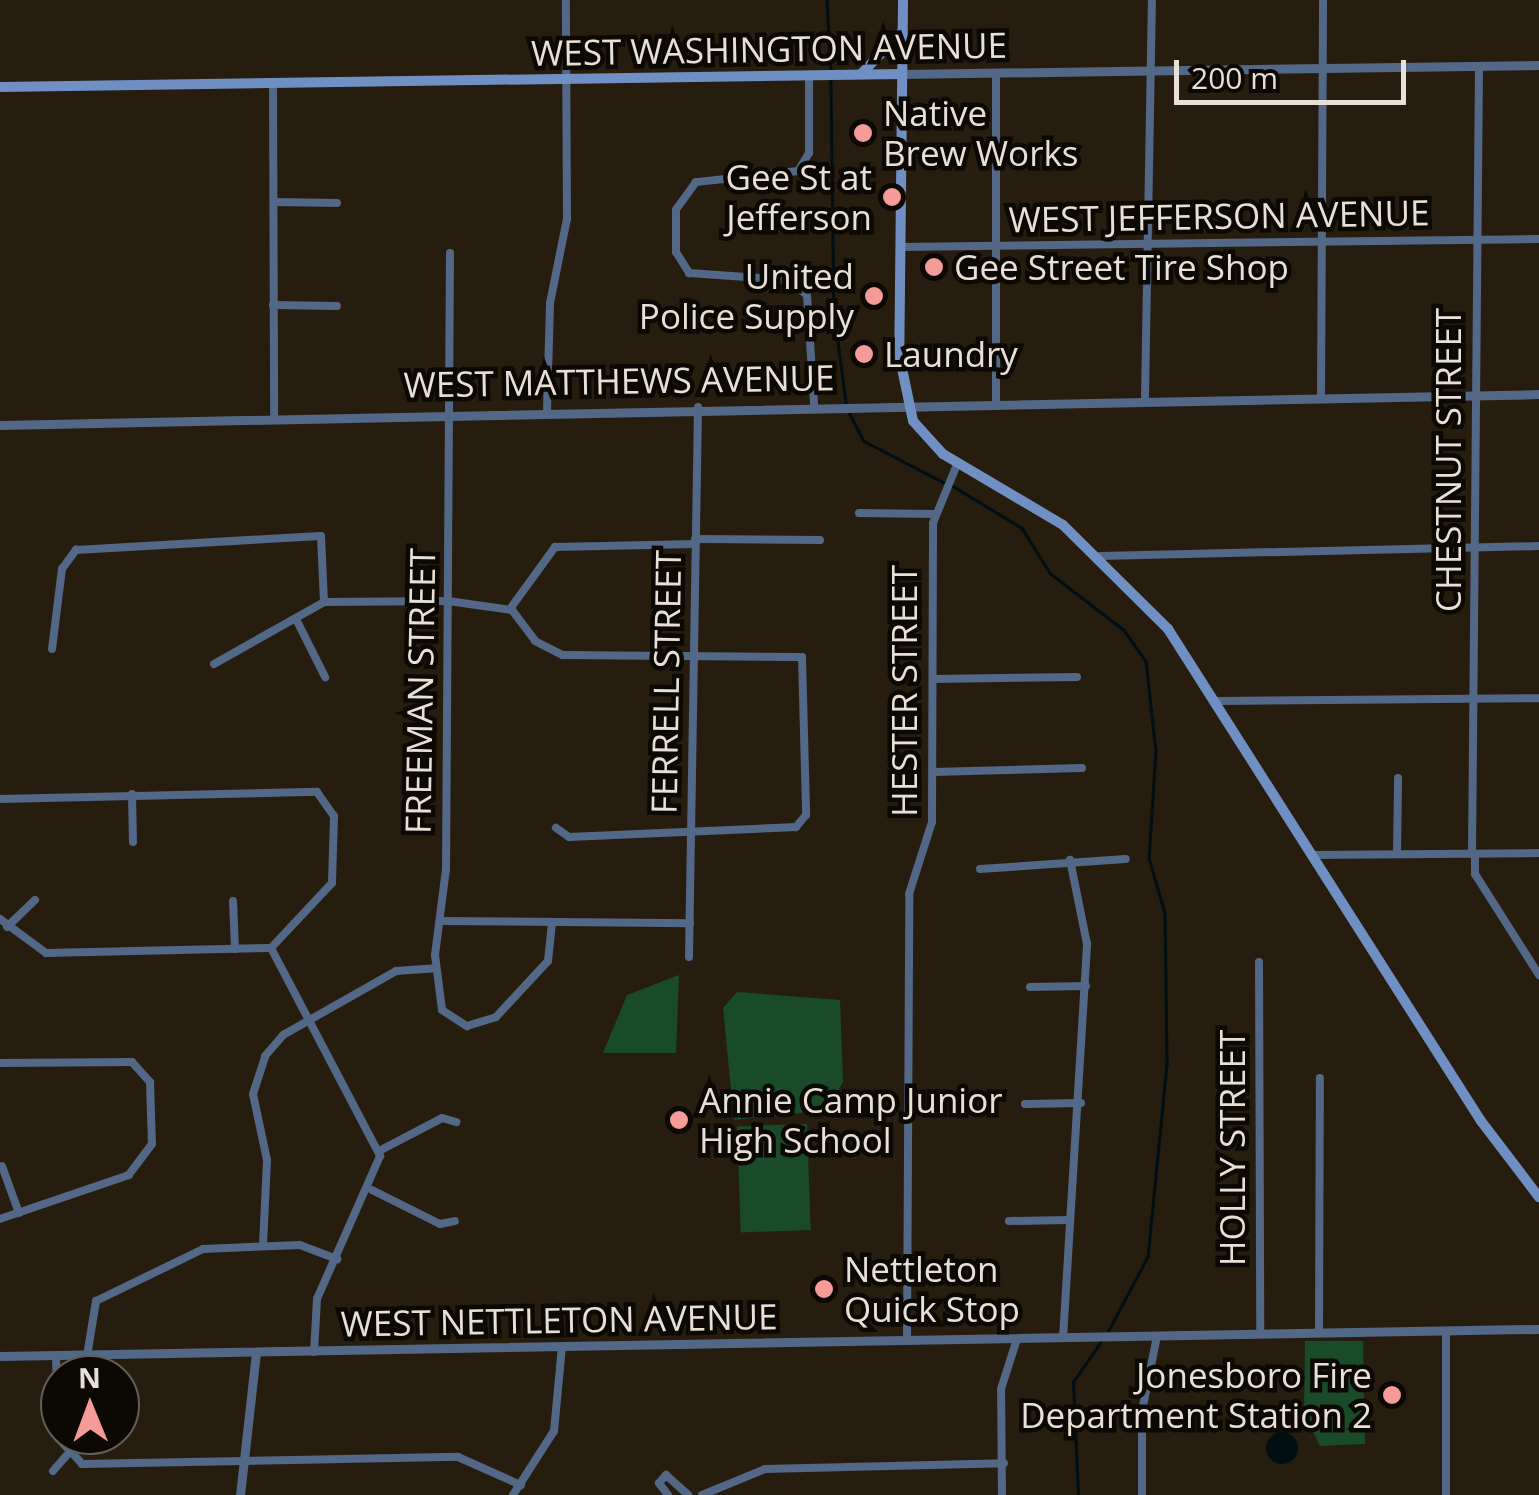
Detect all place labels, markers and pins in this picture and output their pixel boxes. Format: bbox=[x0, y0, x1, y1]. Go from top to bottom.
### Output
place label: Native Brew Works bbox=[883, 92, 1079, 174]
marker: Native Brew Works bbox=[852, 122, 874, 144]
place label: Gee St at Jefferson bbox=[725, 156, 872, 238]
marker: Gee St at Jefferson bbox=[881, 186, 903, 208]
place label: Gee Street Tire Shop bbox=[954, 246, 1289, 288]
place label: United Police Supply bbox=[639, 255, 854, 337]
marker: Gee Street Tire Shop bbox=[923, 256, 945, 278]
marker: United Police Supply bbox=[863, 285, 885, 307]
place label: Laundry bbox=[884, 333, 1018, 375]
marker: Laundry bbox=[853, 343, 875, 365]
place label: Annie Camp Junior High School bbox=[699, 1079, 1003, 1161]
marker: Annie Camp Junior High School bbox=[668, 1109, 690, 1131]
place label: Nettleton Quick Stop bbox=[844, 1248, 1020, 1330]
marker: Nettleton Quick Stop bbox=[813, 1278, 835, 1300]
place label: Jonesboro Fire Department Station 2 bbox=[1020, 1354, 1372, 1436]
marker: Jonesboro Fire Department Station 2 bbox=[1381, 1384, 1403, 1406]

